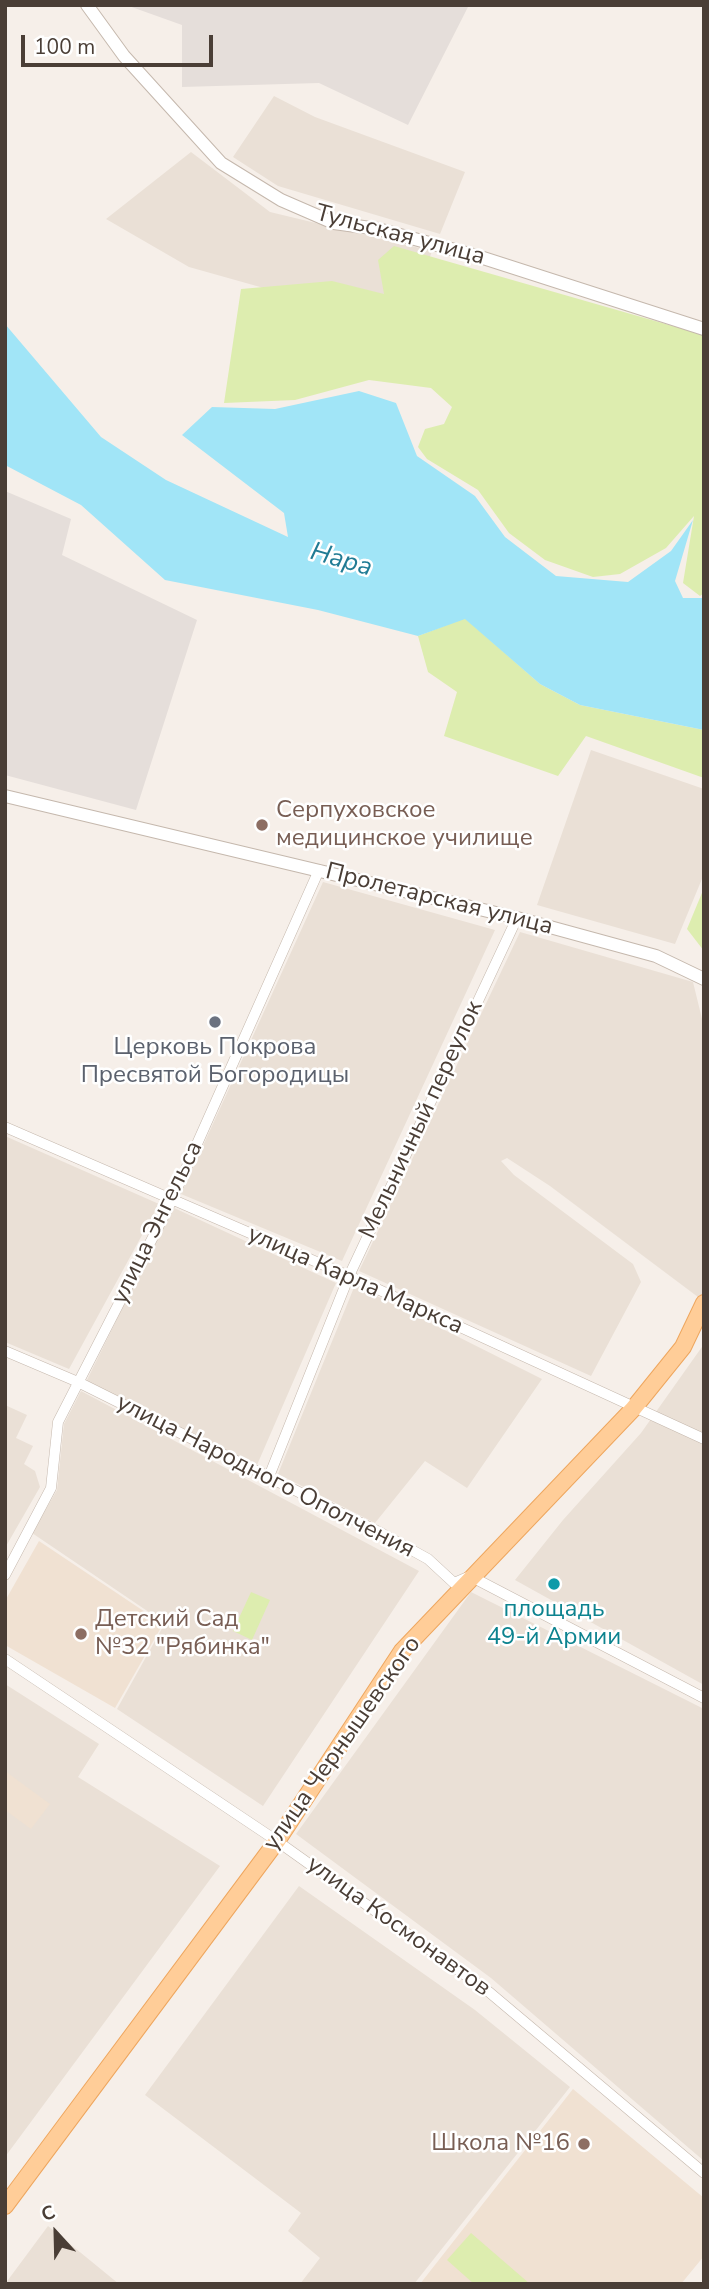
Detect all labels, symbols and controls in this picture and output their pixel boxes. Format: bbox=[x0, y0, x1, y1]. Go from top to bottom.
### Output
scale bar bbox=[24, 21, 217, 65]
text: 100 m bbox=[34, 33, 95, 61]
street label: Тульская улица bbox=[312, 200, 488, 272]
water label: Нара bbox=[306, 537, 376, 585]
place label: Серпуховское медицинское училище bbox=[276, 797, 533, 853]
marker: Серпуховское медицинское училище bbox=[254, 817, 270, 833]
street label: Пролетарская улица bbox=[322, 858, 556, 942]
street label: Мельничный переулок bbox=[354, 996, 490, 1244]
marker: Церковь Покрова Пресвятой Богородицы bbox=[207, 1014, 223, 1030]
place label: Церковь Покрова Пресвятой Богородицы bbox=[81, 1034, 349, 1090]
street label: улица Энгельса bbox=[106, 1137, 210, 1309]
street label: улица Карла Маркса bbox=[243, 1220, 467, 1342]
street label: улица Народного Ополчения bbox=[111, 1389, 419, 1565]
marker: площадь 49-й Армии bbox=[546, 1576, 562, 1592]
place label: площадь 49-й Армии bbox=[487, 1596, 621, 1652]
place label: Детский Сад №32 "Рябинка" bbox=[95, 1606, 270, 1662]
marker: Детский Сад №32 "Рябинка" bbox=[73, 1626, 89, 1642]
street label: улица Чернышевского bbox=[258, 1631, 428, 1857]
street label: улица Космонавтов bbox=[300, 1851, 496, 2003]
place label: Школа №16 bbox=[431, 2130, 570, 2158]
marker: Школа №16 bbox=[576, 2136, 592, 2152]
north arrow bbox=[21, 2198, 91, 2268]
text: С bbox=[37, 2199, 59, 2228]

